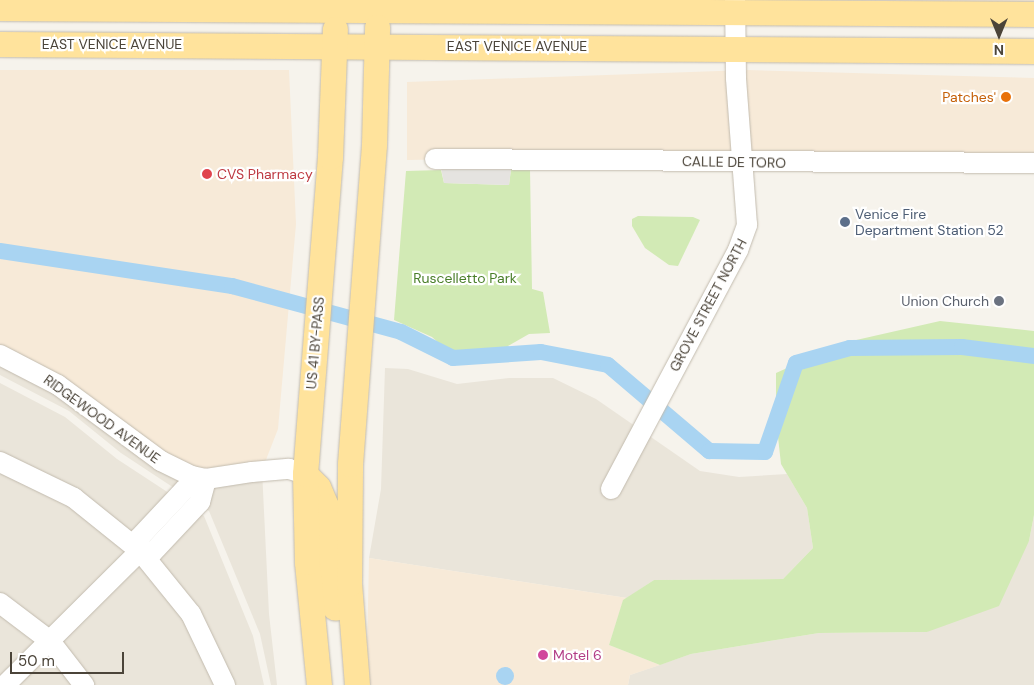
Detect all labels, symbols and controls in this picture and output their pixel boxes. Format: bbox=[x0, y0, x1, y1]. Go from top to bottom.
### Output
north arrow bbox=[974, 10, 1024, 60]
street label: EAST VENICE AVENUE bbox=[42, 36, 182, 52]
street label: EAST VENICE AVENUE bbox=[447, 38, 587, 54]
text: N bbox=[994, 41, 1004, 59]
place label: Patches' bbox=[942, 89, 996, 105]
marker: Patches' bbox=[1000, 91, 1012, 103]
street label: CALLE DE TORO bbox=[682, 153, 786, 171]
place label: CVS Pharmacy bbox=[217, 166, 313, 182]
marker: CVS Pharmacy bbox=[201, 168, 213, 180]
place label: Venice Fire Department Station 52 bbox=[855, 206, 1004, 238]
marker: Venice Fire Department Station 52 bbox=[839, 216, 851, 228]
street label: GROVE STREET NORTH bbox=[666, 236, 750, 374]
park label: Ruscelletto Park bbox=[413, 270, 517, 286]
place label: Union Church bbox=[901, 293, 989, 309]
marker: Union Church bbox=[993, 295, 1005, 307]
street label: US 41 BY-PASS bbox=[303, 296, 327, 390]
street label: RIDGEWOOD AVENUE bbox=[40, 371, 164, 467]
scale bar bbox=[12, 642, 126, 674]
place label: Motel 6 bbox=[553, 647, 602, 663]
marker: Motel 6 bbox=[537, 649, 549, 661]
text: 50 m bbox=[18, 651, 55, 671]

